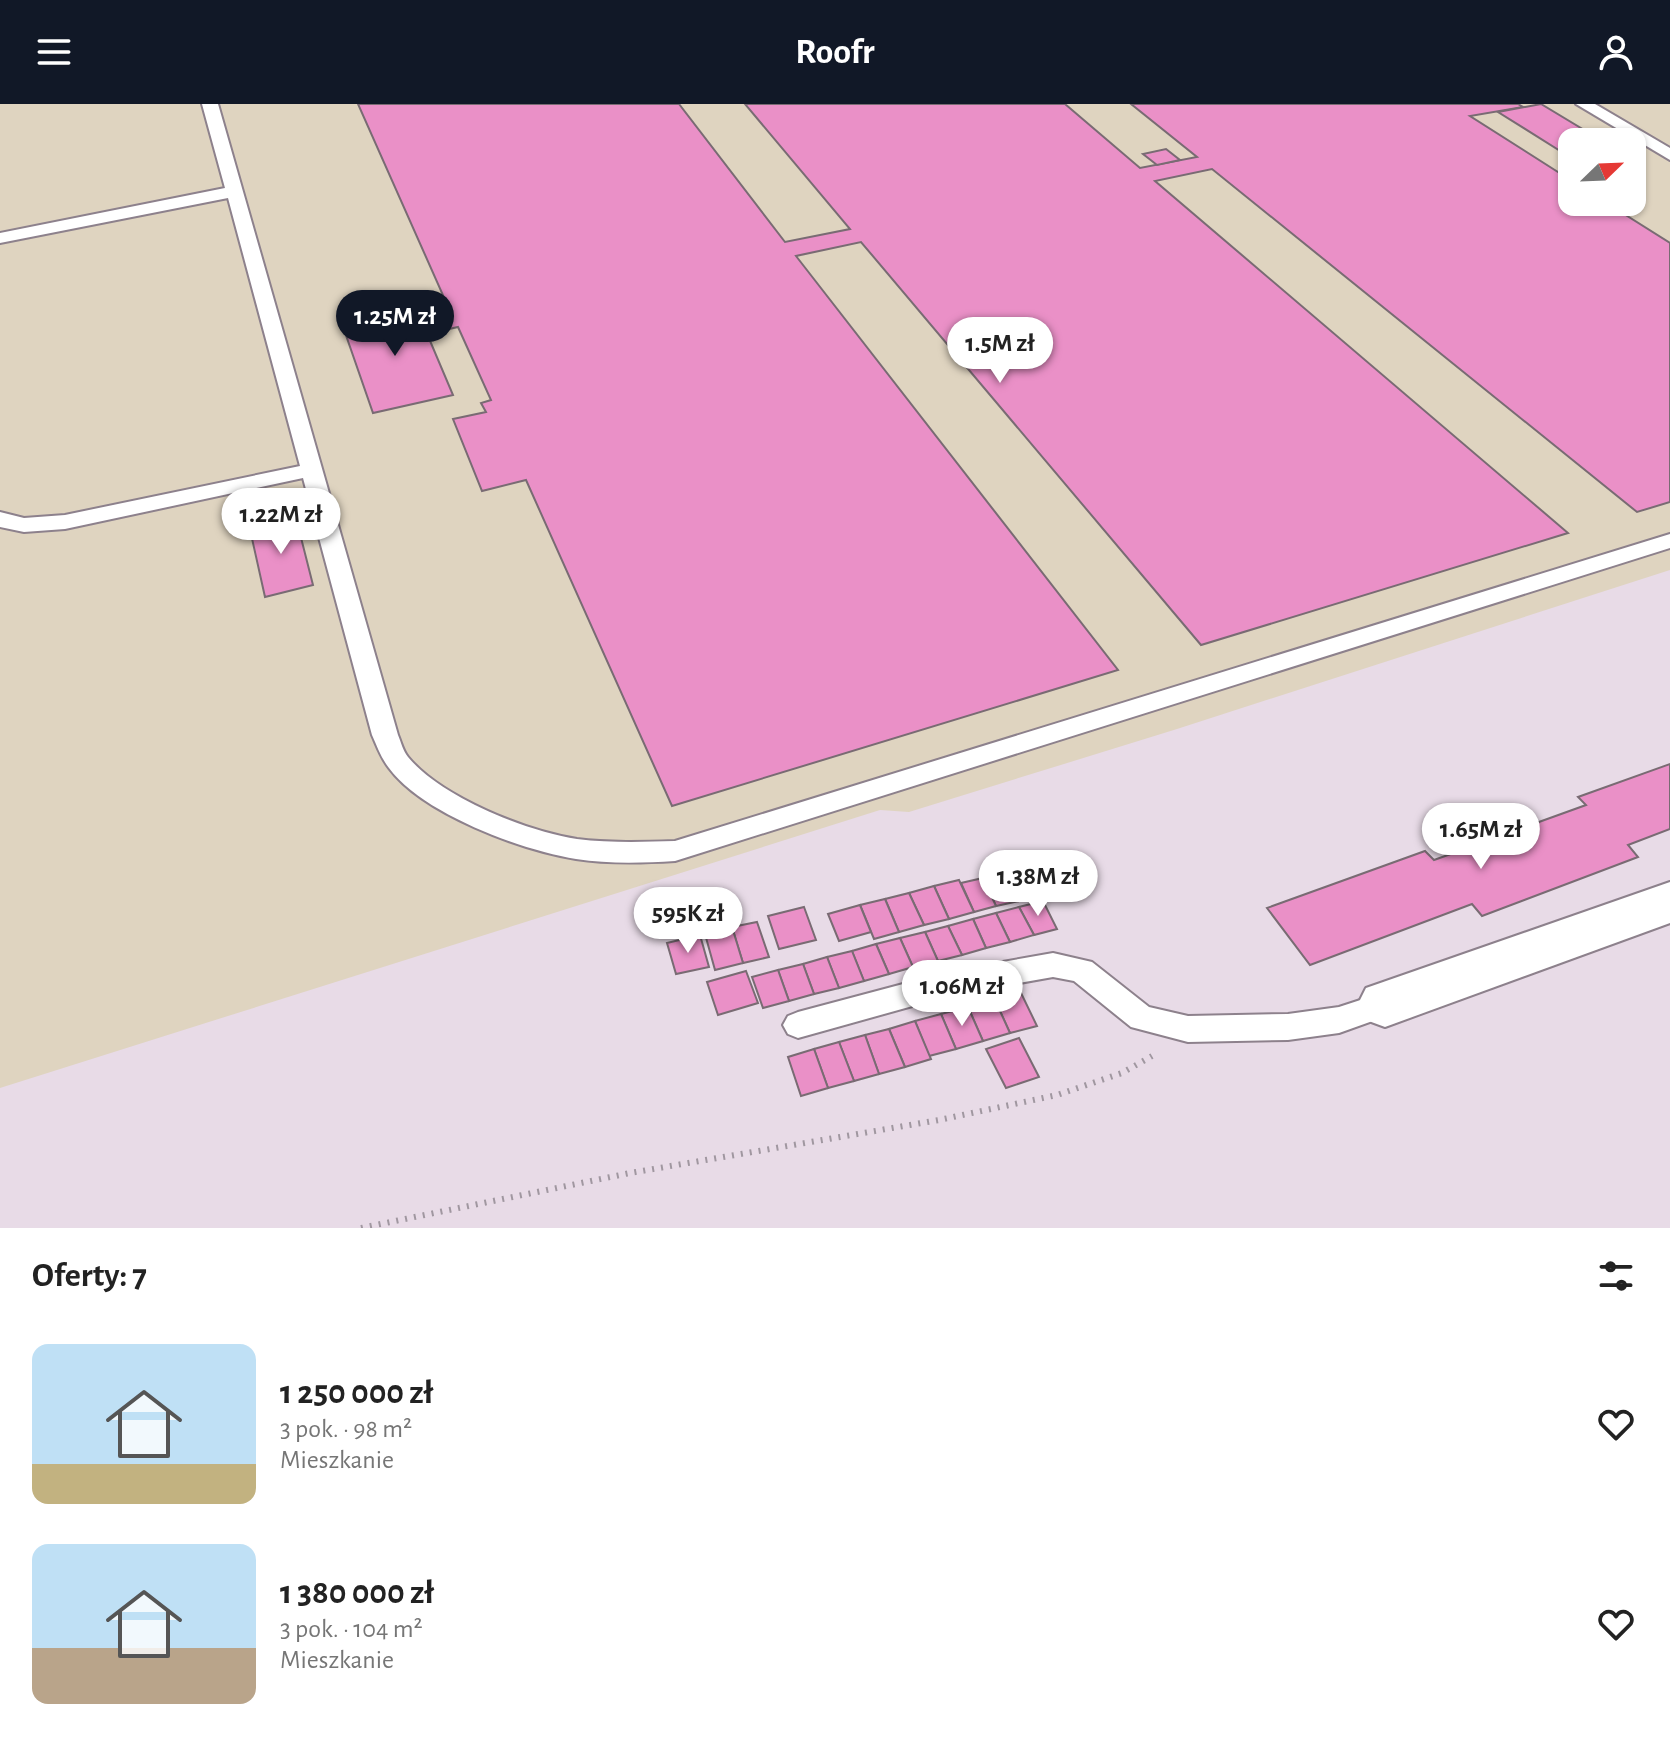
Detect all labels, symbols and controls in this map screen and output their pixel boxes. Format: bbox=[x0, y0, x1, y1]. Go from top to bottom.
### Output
icon: menu bbox=[32, 30, 76, 74]
icon: person bbox=[1594, 30, 1638, 74]
text: Roofr bbox=[795, 34, 875, 70]
north arrow bbox=[1558, 128, 1646, 216]
map controls bbox=[1558, 128, 1646, 216]
pin: 1.25M zł bbox=[312, 290, 478, 358]
text: 1.25M zł bbox=[354, 303, 436, 329]
pin: 1.5M zł bbox=[926, 317, 1074, 385]
text: 1.5M zł bbox=[965, 330, 1035, 356]
pin: 1.22M zł bbox=[198, 488, 364, 556]
text: 1.22M zł bbox=[240, 501, 322, 527]
pin: 1.65M zł bbox=[1398, 803, 1564, 871]
text: 1.65M zł bbox=[1440, 816, 1522, 842]
pin: 1.38M zł bbox=[955, 850, 1121, 918]
text: 1.38M zł bbox=[997, 863, 1079, 889]
pin: 595K zł bbox=[614, 887, 762, 955]
text: 595K zł bbox=[652, 900, 724, 926]
pin: 1.06M zł bbox=[879, 960, 1045, 1028]
text: 1.06M zł bbox=[920, 973, 1004, 999]
icon: filters bbox=[1594, 1254, 1638, 1298]
text: Oferty: 7 bbox=[32, 1259, 147, 1293]
icon: home bbox=[96, 1376, 192, 1472]
text: 1 250 000 zł bbox=[280, 1376, 433, 1410]
icon: heart bbox=[1594, 1402, 1638, 1446]
text: 3 pok. · 98 m² bbox=[280, 1416, 412, 1442]
text: Mieszkanie bbox=[280, 1447, 394, 1473]
icon: home bbox=[96, 1576, 192, 1672]
text: 1 380 000 zł bbox=[280, 1576, 434, 1610]
icon: heart bbox=[1594, 1602, 1638, 1646]
text: 3 pok. · 104 m² bbox=[280, 1616, 423, 1642]
text: Mieszkanie bbox=[280, 1647, 394, 1673]

